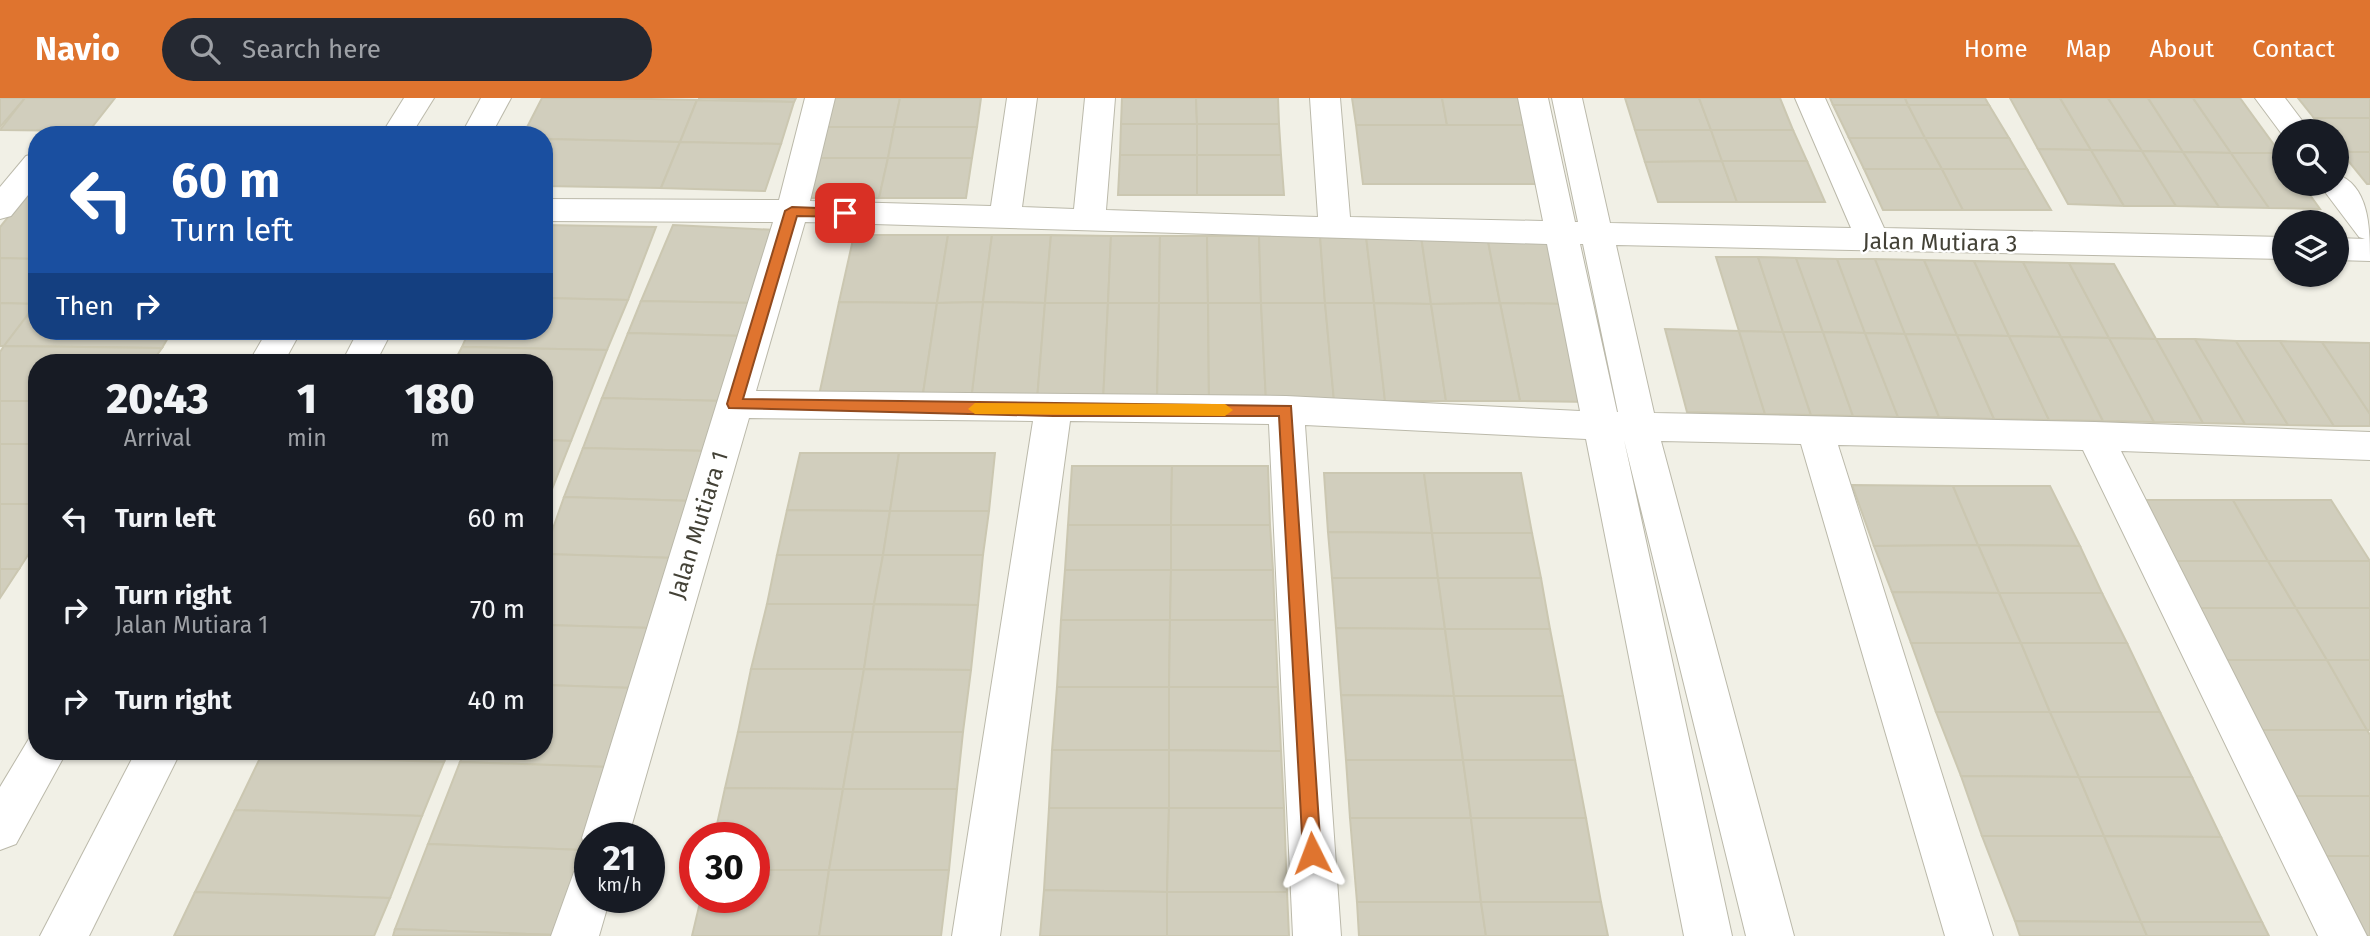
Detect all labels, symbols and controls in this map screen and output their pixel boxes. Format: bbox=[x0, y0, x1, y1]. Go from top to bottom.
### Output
search box bbox=[162, 18, 652, 81]
text: Navio bbox=[35, 29, 120, 69]
icon: search bbox=[186, 30, 224, 68]
text: Search here bbox=[242, 34, 381, 65]
text: Home bbox=[1964, 35, 2028, 63]
text: Map bbox=[2066, 35, 2112, 63]
text: About bbox=[2150, 35, 2214, 63]
text: Contact bbox=[2252, 35, 2335, 63]
map controls bbox=[2272, 119, 2349, 287]
button: search bbox=[2272, 119, 2349, 196]
text: 60 m bbox=[171, 151, 280, 210]
icon: left bbox=[56, 154, 147, 245]
pin bbox=[815, 183, 875, 243]
icon: arrive bbox=[826, 194, 864, 232]
button: layers bbox=[2272, 210, 2349, 287]
text: Turn left bbox=[171, 211, 293, 249]
street label: Jalan Mutiara 3 bbox=[1862, 227, 2018, 257]
icon: right bbox=[128, 287, 166, 325]
text: Then bbox=[56, 291, 114, 322]
text: 20:43 bbox=[106, 374, 209, 424]
text: 1 bbox=[297, 374, 317, 424]
text: 180 bbox=[405, 374, 475, 424]
text: Arrival bbox=[124, 424, 191, 452]
text: min bbox=[287, 424, 327, 452]
text: m bbox=[430, 424, 450, 452]
street label: Jalan Mutiara 1 bbox=[662, 448, 734, 602]
icon: left bbox=[56, 500, 94, 538]
text: Turn left bbox=[115, 503, 216, 534]
text: 60 m bbox=[467, 503, 525, 534]
text: Turn right bbox=[115, 580, 232, 611]
icon: right bbox=[56, 591, 94, 629]
text: 70 m bbox=[470, 594, 525, 625]
text: Jalan Mutiara 1 bbox=[115, 611, 268, 639]
icon: right bbox=[56, 682, 94, 720]
text: Turn right bbox=[115, 685, 232, 716]
text: 40 m bbox=[467, 685, 525, 716]
position arrow bbox=[1275, 816, 1349, 890]
speed limit sign: 30 bbox=[679, 822, 770, 913]
text: 21 bbox=[603, 837, 636, 879]
text: km/h bbox=[597, 874, 642, 896]

